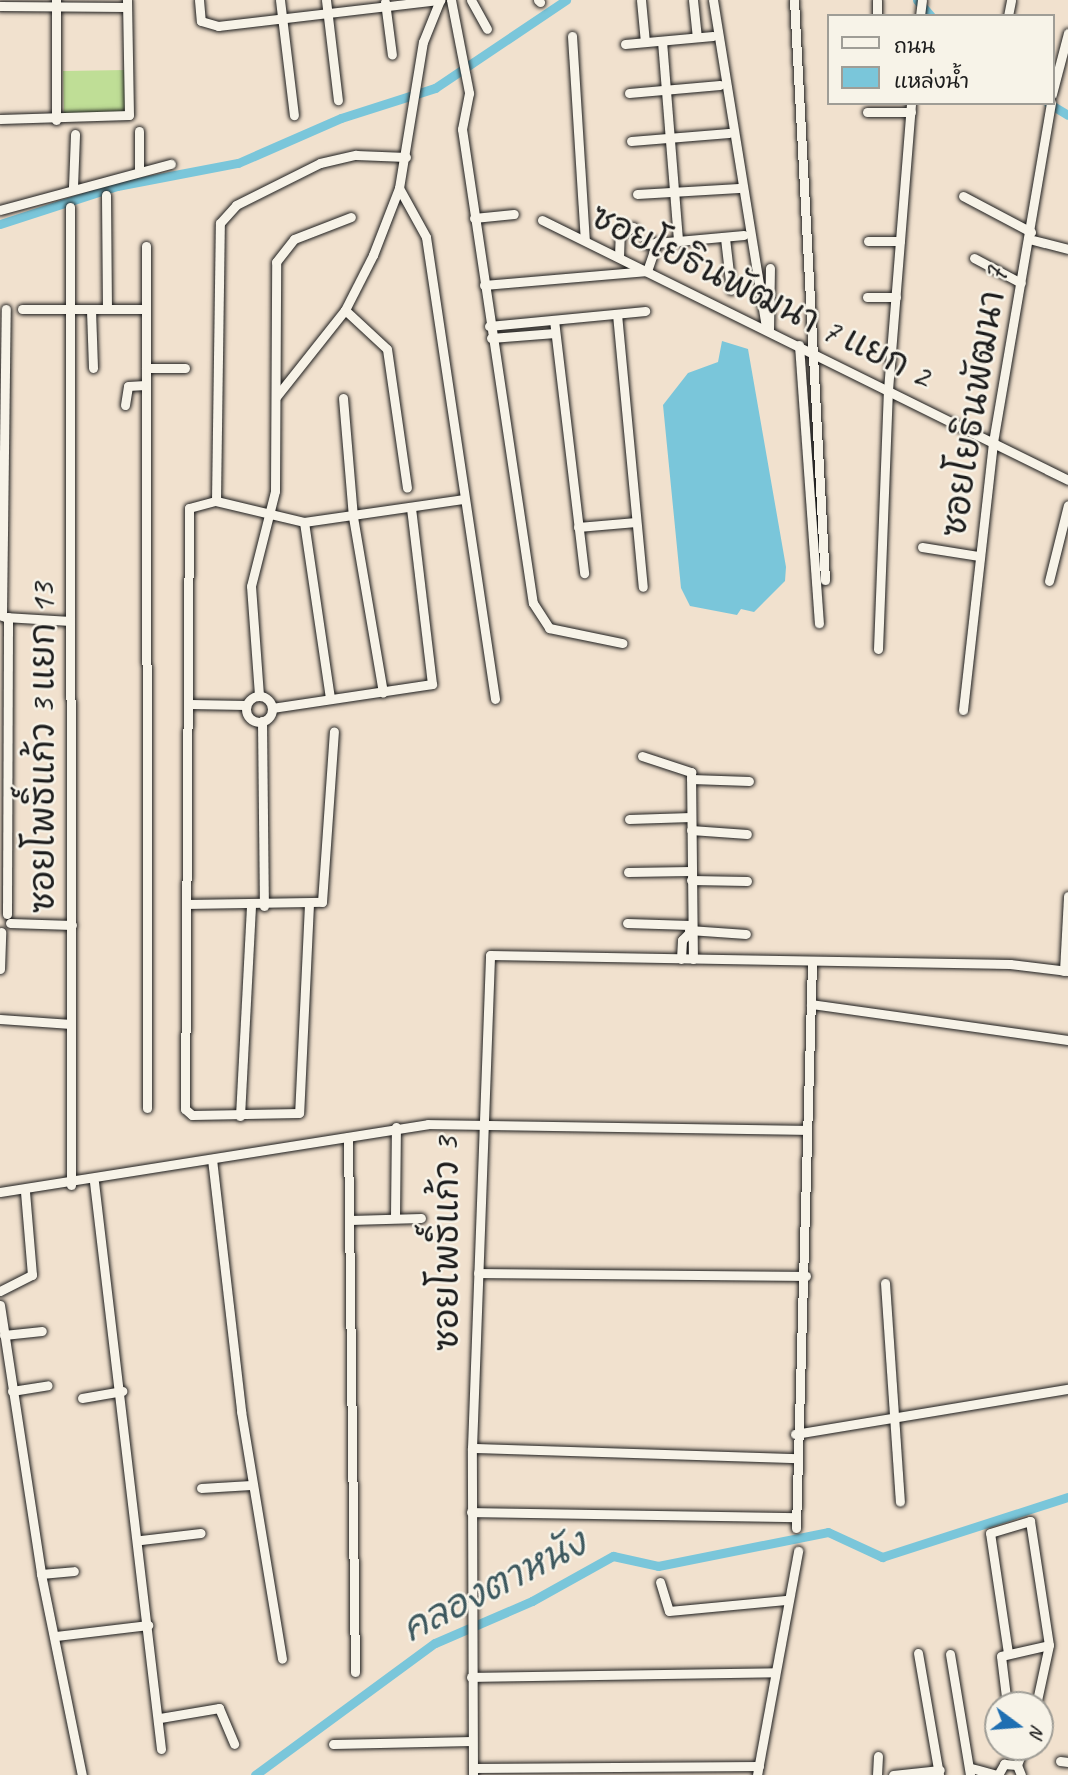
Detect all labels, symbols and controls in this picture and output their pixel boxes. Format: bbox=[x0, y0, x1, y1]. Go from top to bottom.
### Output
legend bbox=[827, 14, 1054, 105]
text: ถนน bbox=[894, 33, 935, 59]
text: แหล่งน้ำ bbox=[894, 68, 969, 94]
street label: ซอยโยธินพัฒนา 7 แยก 2 bbox=[584, 195, 938, 397]
street label: ซอยโยธินพัฒนา 7 bbox=[933, 264, 1017, 540]
street label: ซอยโพธิ์แก้ว 3 แยก 13 bbox=[22, 583, 64, 913]
street label: ซอยโพธิ์แก้ว 3 bbox=[426, 1137, 468, 1351]
water label: คลองตาหนัง bbox=[395, 1521, 593, 1651]
north arrow bbox=[984, 1691, 1054, 1761]
text: N bbox=[1024, 1722, 1050, 1740]

